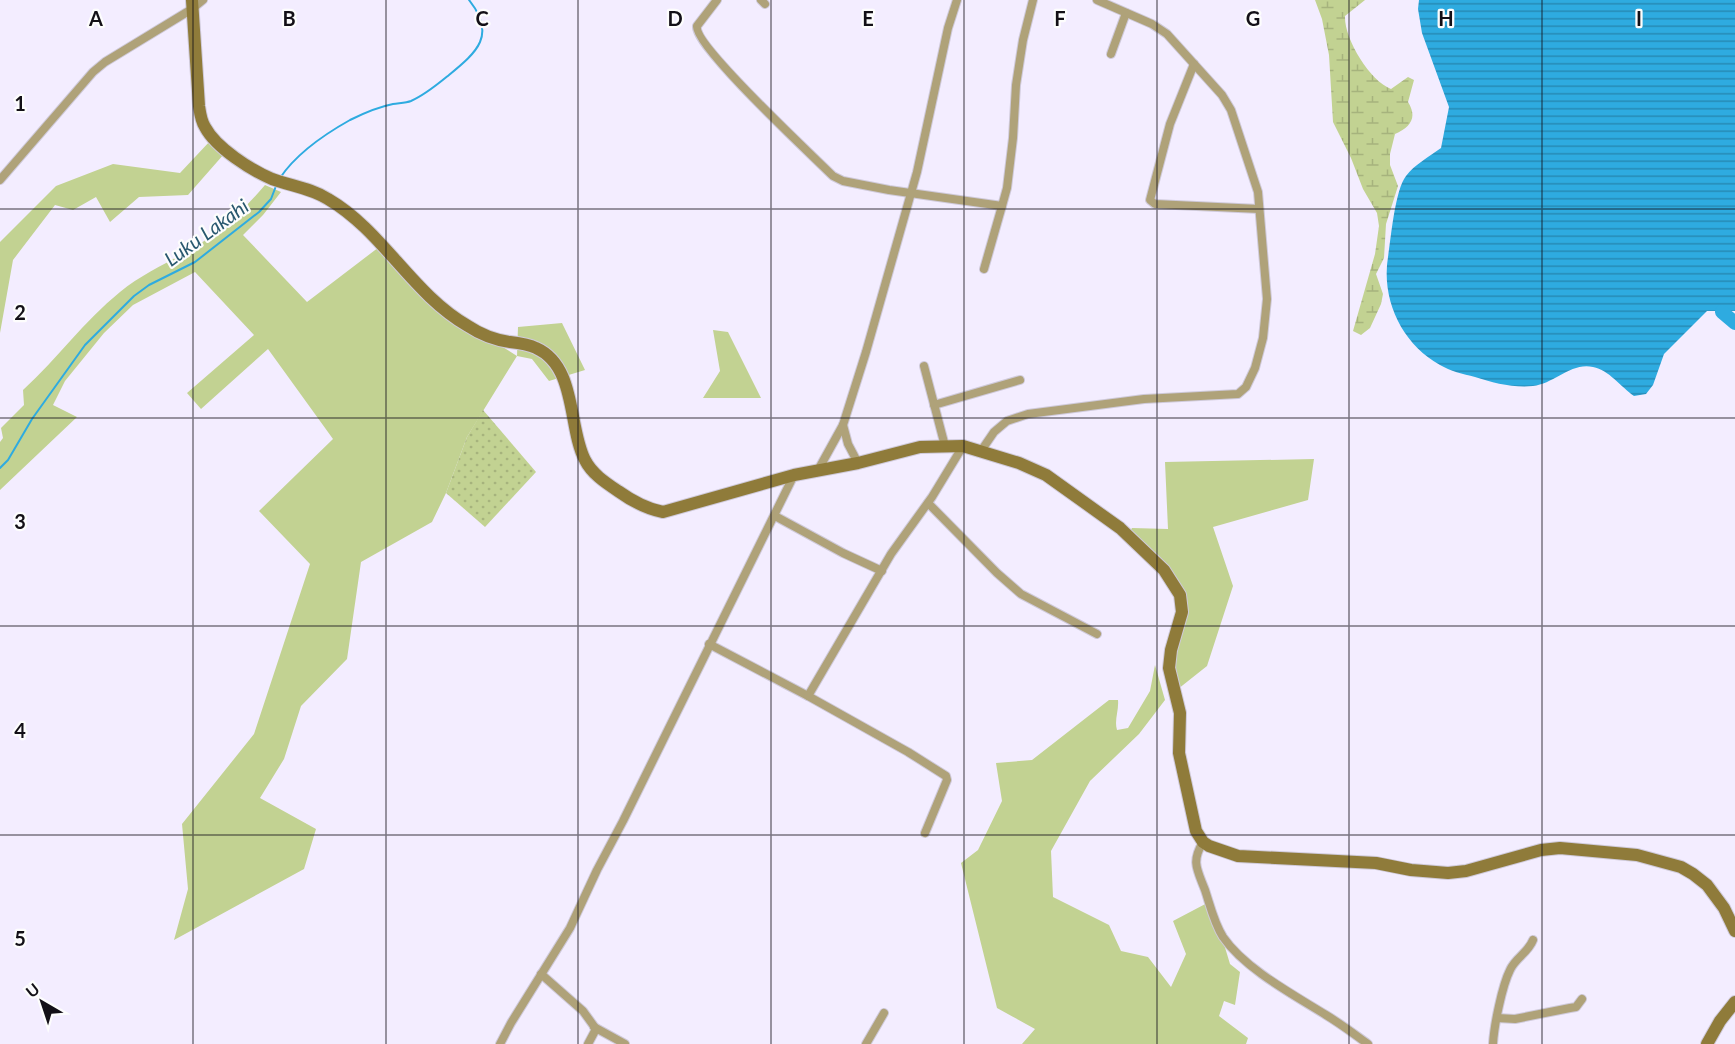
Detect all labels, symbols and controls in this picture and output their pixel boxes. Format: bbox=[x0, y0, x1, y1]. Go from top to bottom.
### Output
text: A bbox=[88, 6, 103, 30]
text: B bbox=[282, 6, 296, 30]
text: C bbox=[475, 6, 489, 30]
text: D bbox=[667, 6, 683, 30]
text: E bbox=[862, 6, 874, 30]
text: F bbox=[1054, 6, 1066, 30]
text: G bbox=[1246, 6, 1260, 30]
text: H bbox=[1438, 6, 1454, 30]
text: I bbox=[1636, 6, 1642, 30]
text: 1 bbox=[14, 91, 26, 115]
water label: Luku Lakahi bbox=[159, 193, 253, 271]
text: 2 bbox=[14, 300, 26, 324]
text: 3 bbox=[14, 509, 26, 533]
text: 4 bbox=[14, 718, 26, 742]
text: 5 bbox=[14, 926, 26, 950]
north arrow bbox=[12, 972, 72, 1032]
text: U bbox=[22, 979, 43, 1001]

